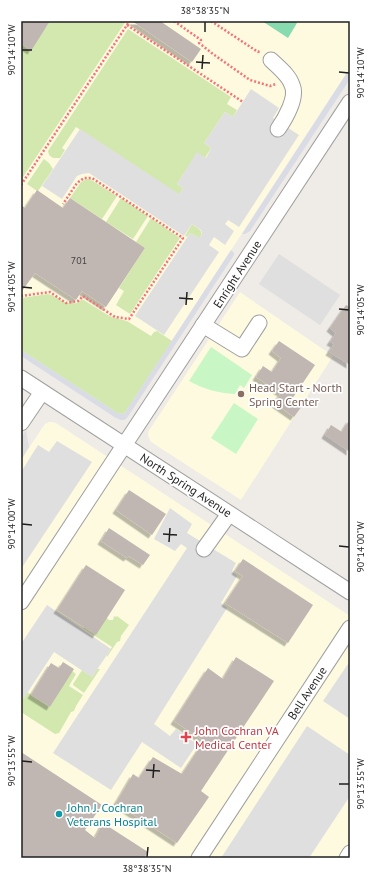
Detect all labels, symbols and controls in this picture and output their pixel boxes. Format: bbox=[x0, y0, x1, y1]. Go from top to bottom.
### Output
text: 38°38'35"N bbox=[180, 4, 230, 17]
text: 90°14'10"W bbox=[5, 24, 18, 76]
text: 90°14'10"W bbox=[354, 47, 367, 99]
street label: Enright Avenue bbox=[210, 237, 264, 311]
house number: 701 bbox=[71, 254, 87, 267]
text: 90°14'05"W bbox=[5, 261, 18, 313]
text: 90°14'05"W bbox=[354, 284, 367, 336]
place label: Head Start - North Spring Center bbox=[249, 380, 342, 409]
marker: Head Start - North Spring Center bbox=[236, 389, 246, 399]
street label: North Spring Avenue bbox=[137, 450, 235, 520]
text: 90°14'00"W bbox=[5, 498, 18, 550]
text: 90°14'00"W bbox=[354, 521, 367, 573]
street label: Bell Avenue bbox=[284, 664, 330, 722]
place label: John Cochran VA Medical Center bbox=[194, 723, 279, 752]
marker: John Cochran VA Medical Center bbox=[180, 731, 192, 743]
text: 90°13'55"W bbox=[5, 735, 18, 787]
text: 90°13'55"W bbox=[354, 758, 367, 810]
place label: John J. Cochran Veterans Hospital bbox=[66, 800, 157, 829]
marker: John J. Cochran Veterans Hospital bbox=[54, 809, 64, 819]
text: 38°38'35"N bbox=[122, 862, 172, 875]

